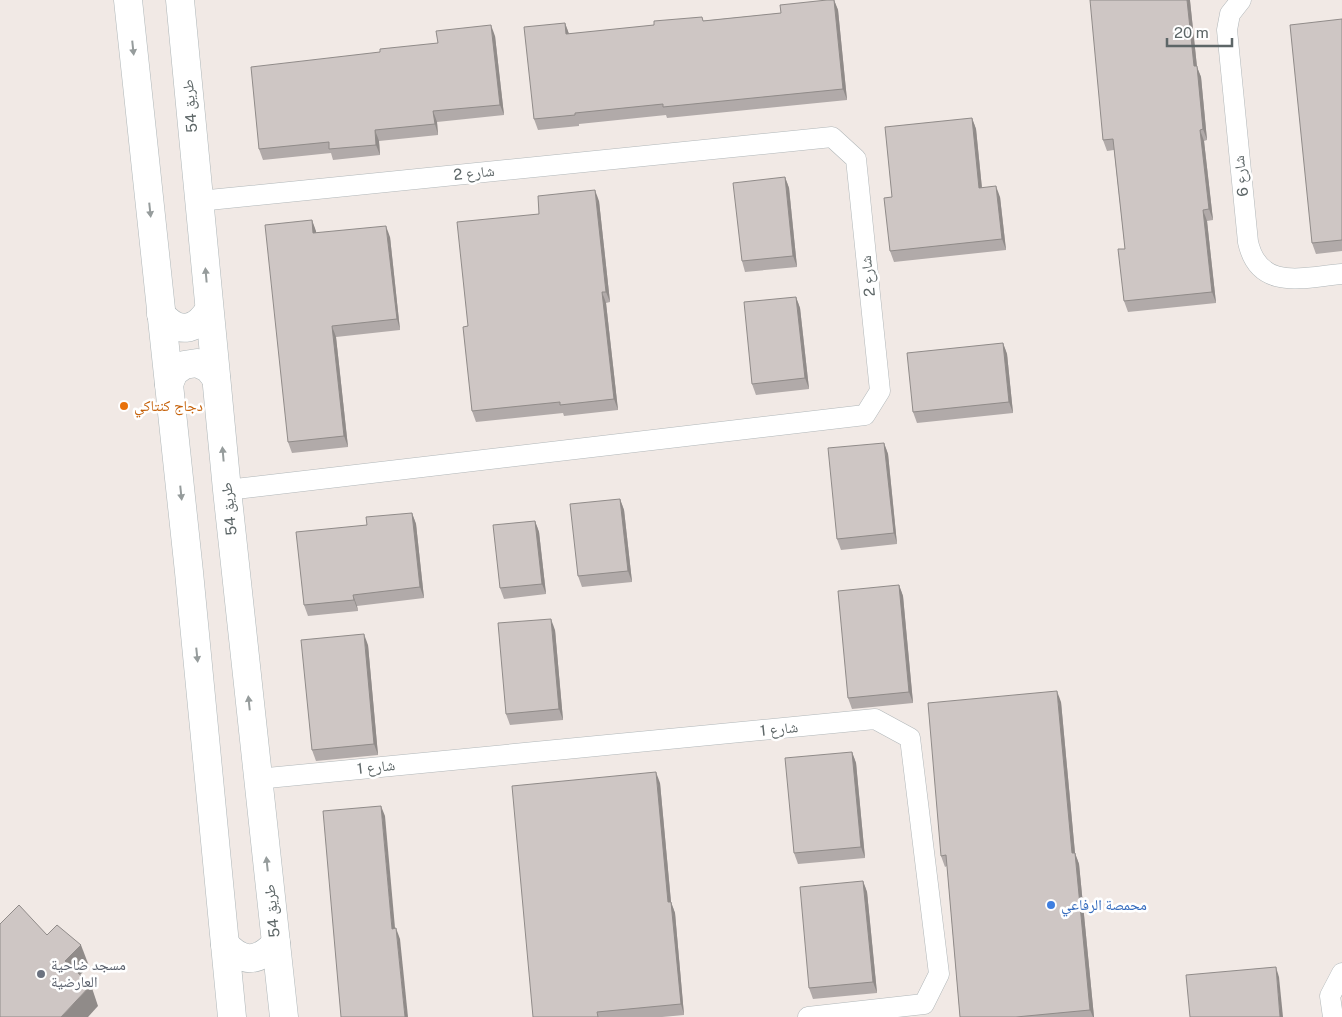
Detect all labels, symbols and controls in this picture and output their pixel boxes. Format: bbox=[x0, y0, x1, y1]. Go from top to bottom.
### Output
scale bar bbox=[1167, 15, 1232, 47]
text: 20 m bbox=[1174, 24, 1209, 41]
one-way arrow bbox=[129, 41, 137, 57]
street label: طريق 54 bbox=[179, 78, 202, 133]
street label: شارع 6 bbox=[1230, 154, 1253, 198]
street label: شارع 2 bbox=[453, 162, 496, 185]
one-way arrow bbox=[146, 202, 154, 218]
street label: شارع 2 bbox=[857, 254, 880, 297]
one-way arrow bbox=[202, 267, 210, 283]
place label: دجاج كنتاكي bbox=[134, 397, 203, 418]
marker: دجاج كنتاكي bbox=[118, 400, 130, 412]
one-way arrow bbox=[219, 446, 227, 462]
street label: طريق 54 bbox=[217, 481, 242, 537]
one-way arrow bbox=[177, 486, 185, 502]
one-way arrow bbox=[193, 647, 201, 663]
one-way arrow bbox=[245, 694, 253, 710]
street label: شارع 1 bbox=[759, 718, 799, 741]
street label: شارع 1 bbox=[356, 756, 396, 779]
one-way arrow bbox=[263, 856, 271, 872]
street label: طريق 54 bbox=[260, 883, 285, 939]
place label: محمصة الرفاعي bbox=[1061, 896, 1147, 917]
marker: محمصة الرفاعي bbox=[1045, 899, 1057, 911]
place label: مسجد ضاحية العارضية bbox=[51, 956, 126, 991]
marker: مسجد ضاحية العارضية bbox=[35, 968, 47, 980]

